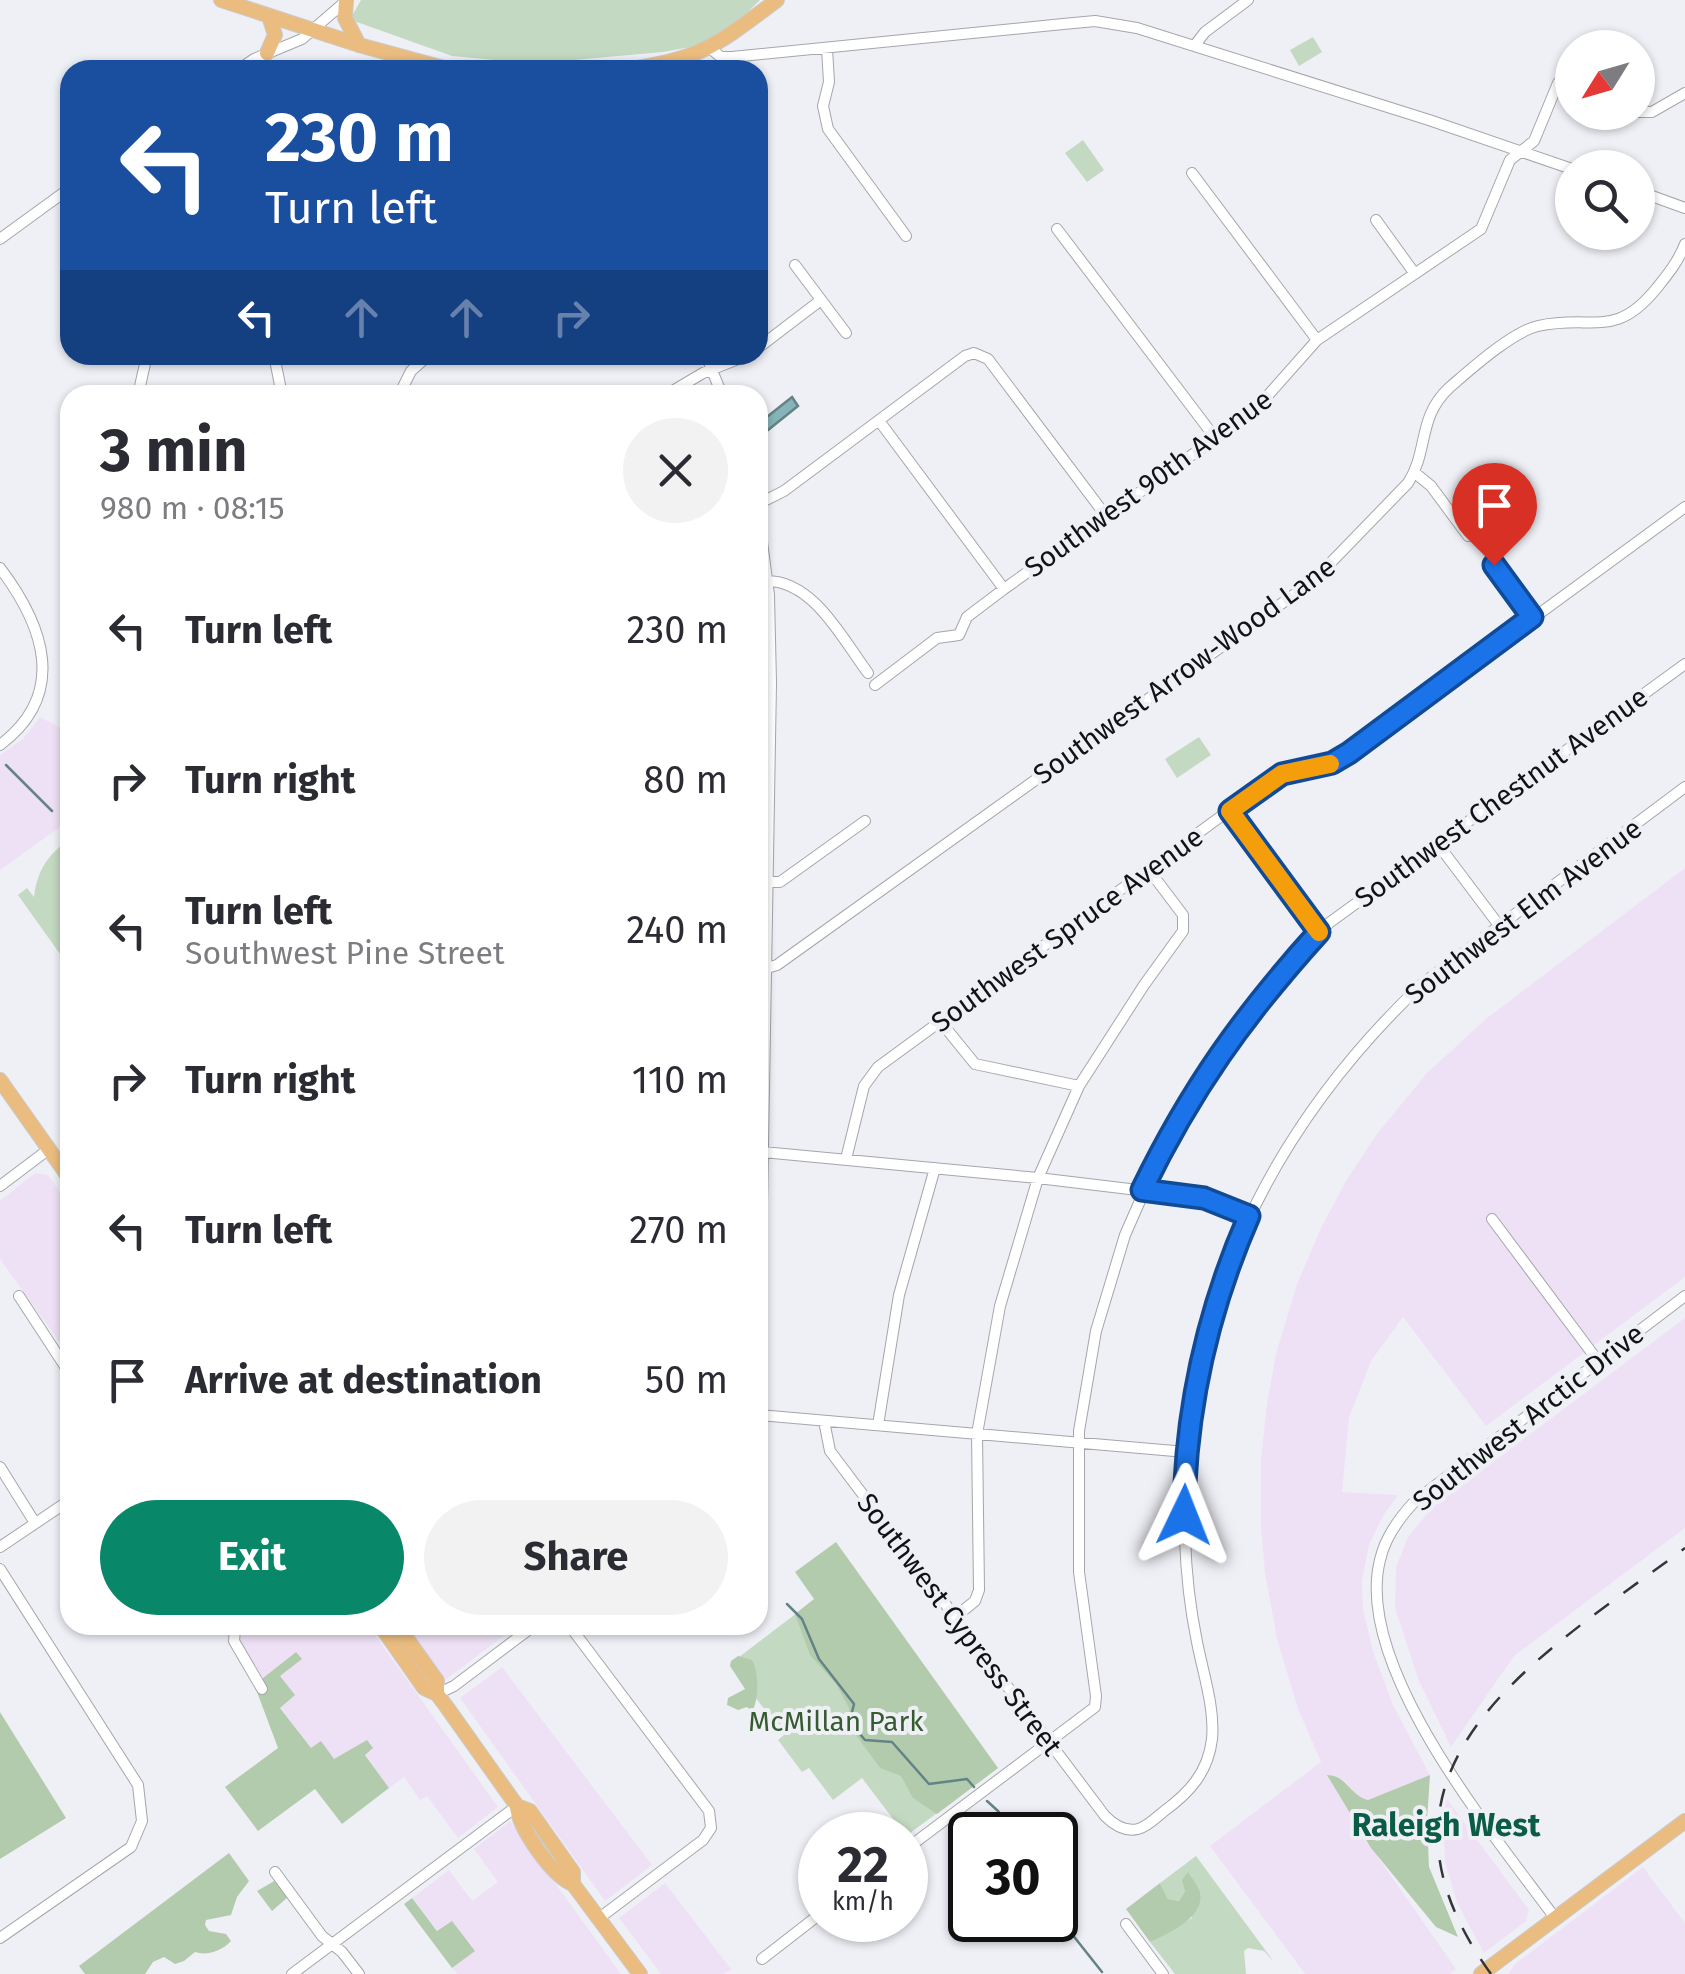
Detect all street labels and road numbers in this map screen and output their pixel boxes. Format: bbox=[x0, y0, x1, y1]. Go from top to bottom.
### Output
street label: Southwest 90th Avenue bbox=[1018, 383, 1278, 584]
street label: Southwest Arrow-Wood Lane bbox=[1027, 550, 1342, 791]
street label: Southwest Chestnut Avenue bbox=[1348, 680, 1654, 915]
street label: Southwest Elm Avenue bbox=[1398, 812, 1648, 1011]
street label: Southwest Spruce Avenue bbox=[925, 820, 1210, 1039]
street label: Southwest Arctic Drive bbox=[1406, 1317, 1650, 1518]
street label: Southwest Cypress Street bbox=[850, 1487, 1069, 1763]

